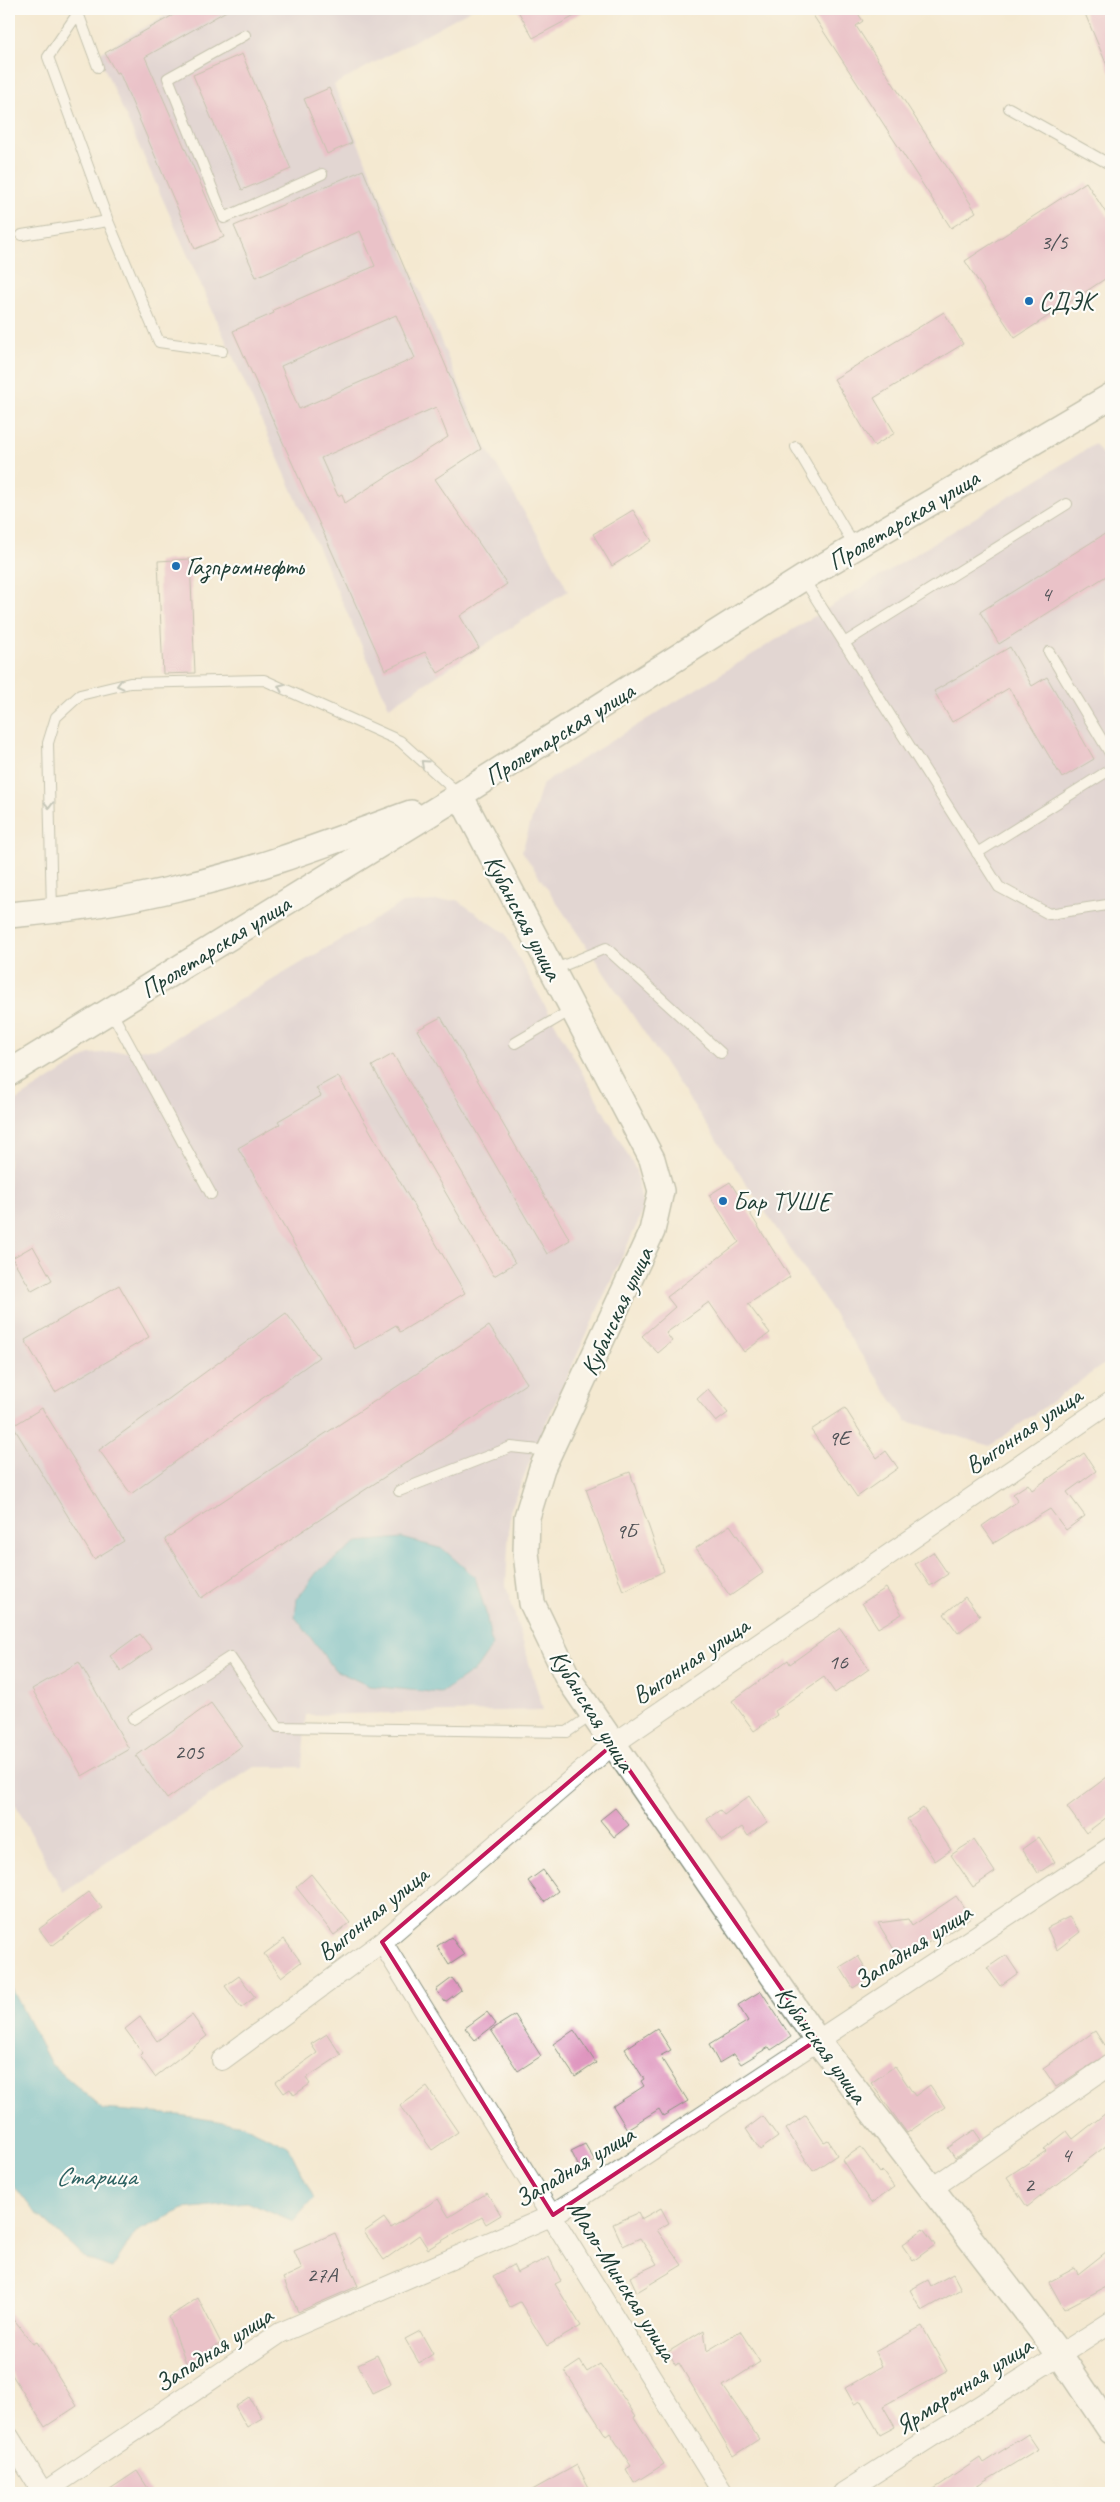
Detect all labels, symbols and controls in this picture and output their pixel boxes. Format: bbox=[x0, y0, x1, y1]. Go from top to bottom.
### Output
house number: 3/5 bbox=[1040, 228, 1069, 256]
place label: СДЭК bbox=[1039, 286, 1098, 318]
marker: СДЭК bbox=[1023, 295, 1035, 307]
street label: Пролетарская улица bbox=[822, 461, 987, 578]
place label: Газпромнефть bbox=[186, 551, 306, 584]
marker: Газпромнефть bbox=[170, 560, 182, 572]
house number: 4 bbox=[1041, 580, 1053, 608]
street label: Пролетарская улица bbox=[479, 674, 642, 793]
one-way arrow bbox=[116, 679, 125, 690]
one-way arrow bbox=[277, 683, 286, 694]
one-way arrow bbox=[420, 759, 429, 768]
one-way arrow bbox=[44, 801, 55, 809]
street label: Кубанская улица bbox=[477, 849, 571, 988]
street label: Пролетарская улица bbox=[135, 887, 298, 1006]
place label: Бар ТУШЕ bbox=[733, 1186, 834, 1218]
marker: Бар ТУШЕ bbox=[717, 1195, 729, 1207]
street label: Кубанская улица bbox=[573, 1240, 661, 1381]
street label: Выгонная улица bbox=[959, 1378, 1090, 1482]
house number: 9Е bbox=[828, 1424, 853, 1452]
house number: 9Б bbox=[615, 1517, 640, 1545]
street label: Выгонная улица bbox=[626, 1608, 757, 1712]
street label: Кубанская улица bbox=[542, 1644, 643, 1779]
house number: 16 bbox=[828, 1648, 849, 1676]
house number: 205 bbox=[174, 1738, 205, 1766]
street label: Выгонная улица bbox=[310, 1857, 437, 1968]
street label: Западная улица bbox=[847, 1896, 979, 1997]
street label: Кубанская улица bbox=[768, 1979, 876, 2111]
street label: Западная улица bbox=[509, 2117, 642, 2215]
house number: 4 bbox=[1061, 2141, 1073, 2169]
water label: Старица bbox=[56, 2160, 140, 2193]
house number: 2 bbox=[1024, 2171, 1036, 2199]
street label: Мало-Минская улица bbox=[560, 2194, 686, 2369]
house number: 27А bbox=[307, 2261, 338, 2289]
street label: Западная улица bbox=[148, 2299, 280, 2400]
street label: Ярмарочная улица bbox=[889, 2328, 1040, 2442]

